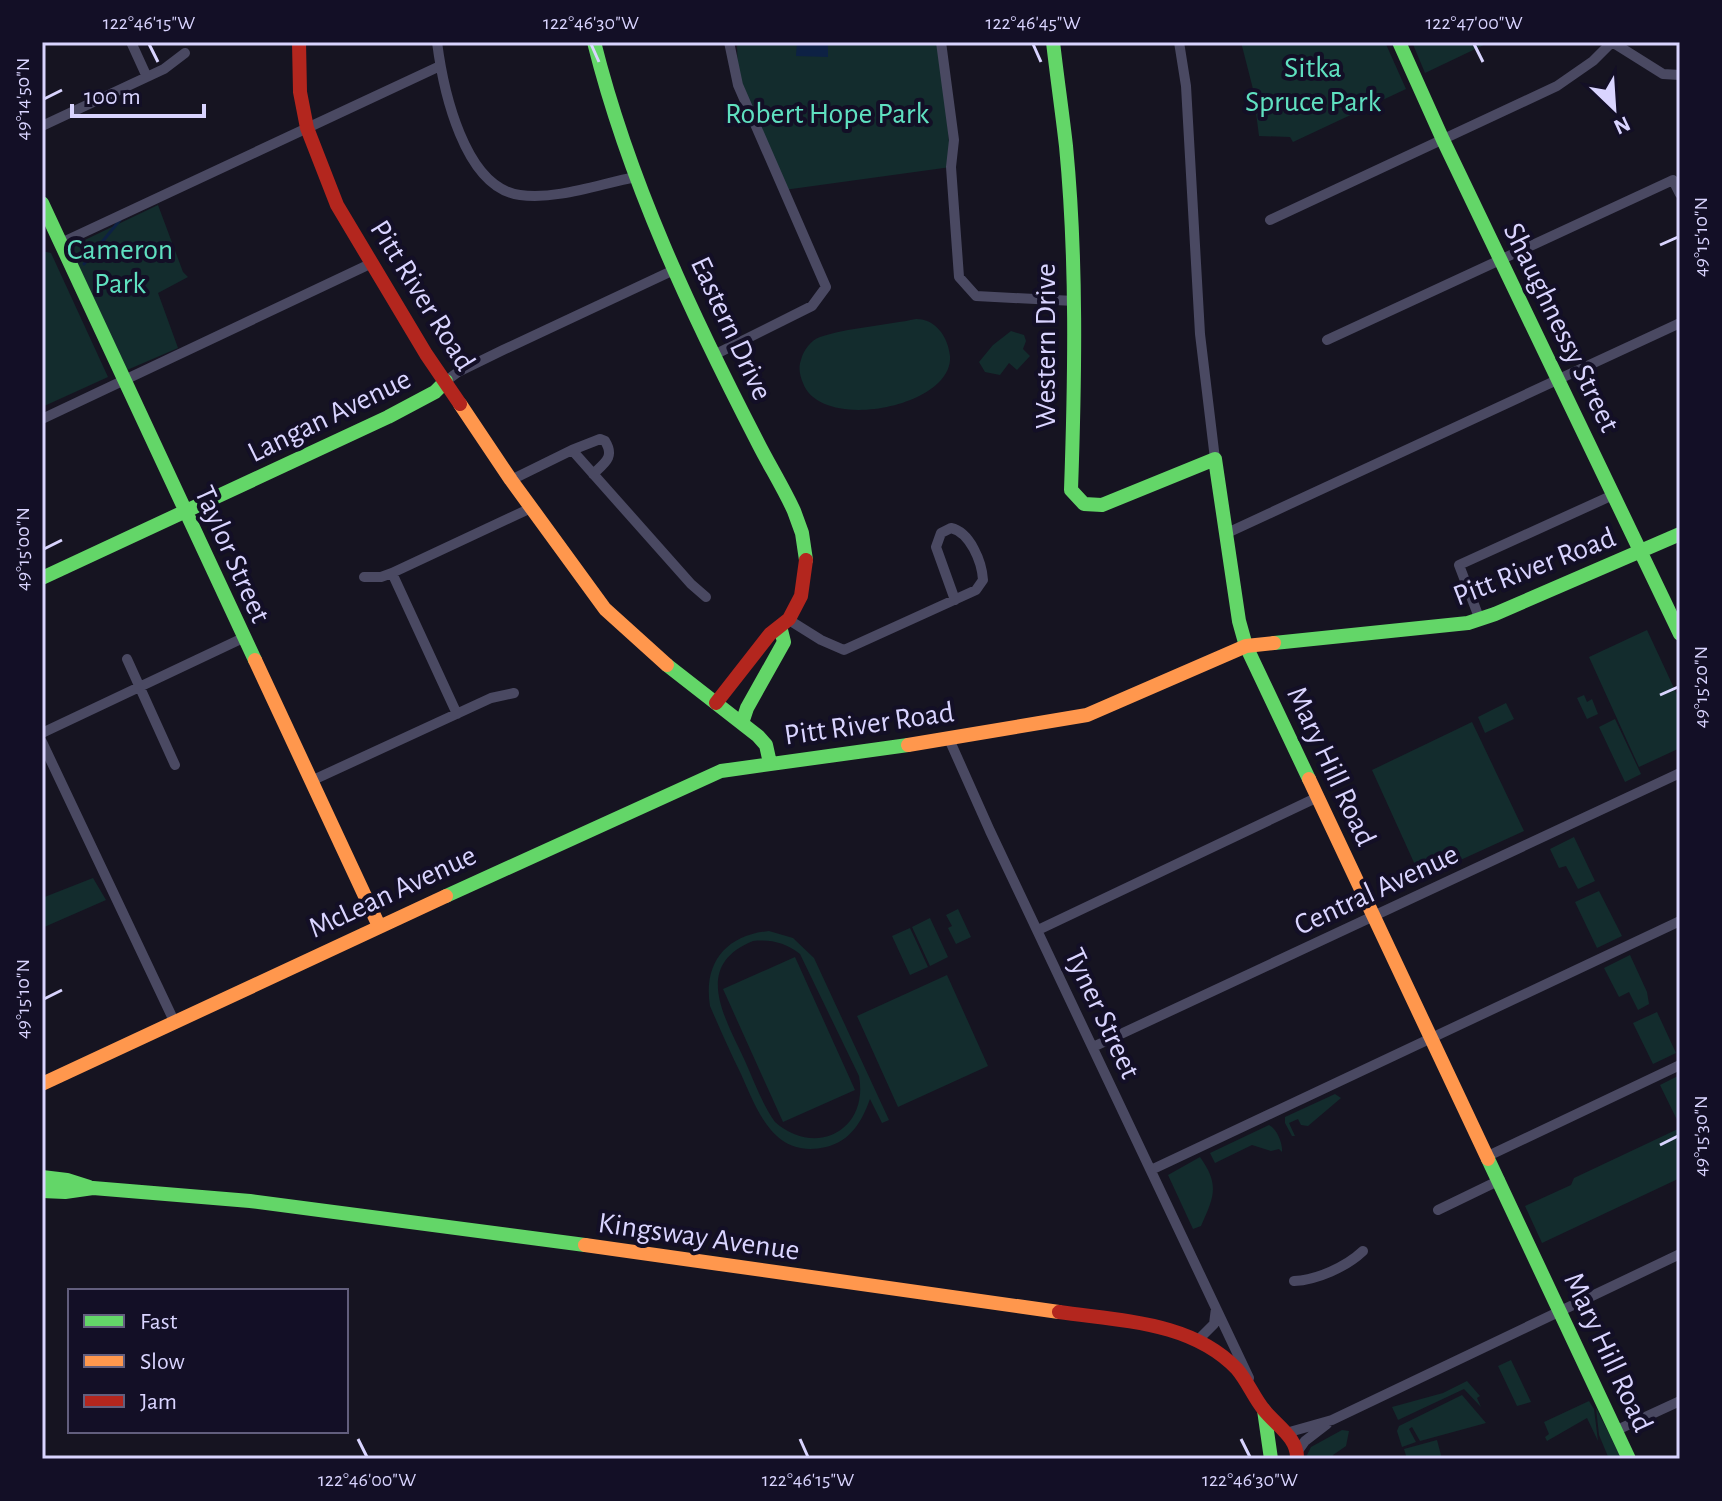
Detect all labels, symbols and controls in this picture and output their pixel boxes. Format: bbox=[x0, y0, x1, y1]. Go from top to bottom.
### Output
text: 122°46'15"W bbox=[103, 13, 195, 33]
text: 122°46'30"W bbox=[543, 13, 639, 33]
text: 122°46'45"W bbox=[986, 13, 1081, 33]
text: 122°47'00"W bbox=[1425, 13, 1523, 33]
park label: Sitka Spruce Park bbox=[1245, 53, 1381, 117]
text: 49°14'50"N bbox=[13, 58, 33, 140]
scale bar bbox=[72, 68, 204, 118]
north arrow bbox=[1574, 68, 1654, 148]
text: 100 m bbox=[84, 85, 141, 109]
park label: Robert Hope Park bbox=[725, 99, 929, 129]
text: N bbox=[1610, 112, 1634, 138]
text: 49°15'10"N bbox=[1691, 197, 1711, 277]
street label: Pitt River Road bbox=[364, 215, 480, 376]
street label: Shaughnessy Street bbox=[1498, 218, 1625, 437]
park label: Cameron Park bbox=[67, 235, 173, 299]
street label: Eastern Drive bbox=[685, 252, 777, 405]
street label: Western Drive bbox=[1031, 263, 1061, 429]
street label: Langan Avenue bbox=[243, 364, 416, 468]
street label: Taylor Street bbox=[189, 482, 276, 628]
text: 49°15'00"N bbox=[13, 507, 33, 591]
street label: Pitt River Road bbox=[1449, 522, 1620, 612]
text: 49°15'20"N bbox=[1691, 646, 1711, 728]
street label: Mary Hill Road bbox=[1281, 682, 1381, 851]
street label: Pitt River Road bbox=[782, 697, 956, 751]
street label: Central Avenue bbox=[1290, 839, 1463, 941]
street label: McLean Avenue bbox=[304, 840, 481, 944]
street label: Tyner Street bbox=[1059, 944, 1145, 1084]
text: 49°15'10"N bbox=[13, 959, 33, 1039]
text: 49°15'30"N bbox=[1691, 1095, 1711, 1177]
street label: Kingsway Avenue bbox=[596, 1208, 802, 1266]
street label: Mary Hill Road bbox=[1558, 1268, 1658, 1437]
legend bbox=[68, 1289, 348, 1433]
text: Fast bbox=[140, 1310, 178, 1334]
text: Slow bbox=[140, 1350, 185, 1374]
text: Jam bbox=[140, 1390, 177, 1414]
text: 122°46'00"W bbox=[318, 1470, 416, 1490]
text: 122°46'15"W bbox=[762, 1470, 854, 1490]
text: 122°46'30"W bbox=[1202, 1470, 1298, 1490]

